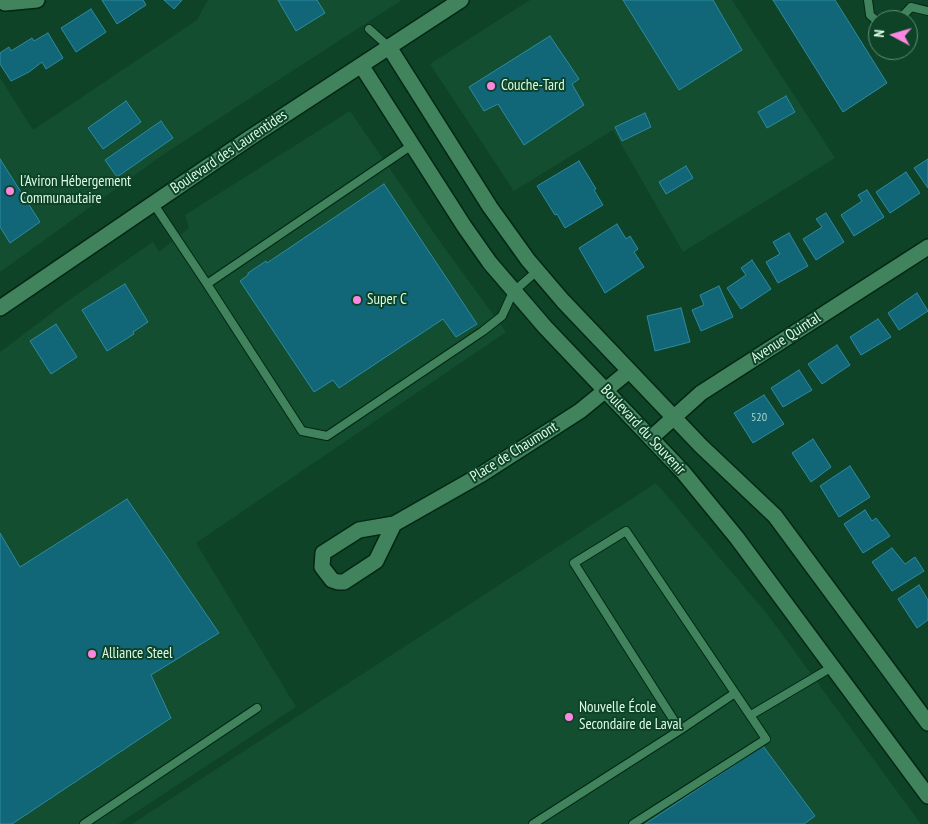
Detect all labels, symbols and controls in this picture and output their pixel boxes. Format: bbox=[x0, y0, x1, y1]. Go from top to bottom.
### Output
north arrow bbox=[868, 10, 918, 60]
text: N bbox=[870, 29, 888, 38]
place label: Couche-Tard bbox=[501, 77, 565, 95]
marker: Couche-Tard bbox=[485, 80, 497, 92]
street label: Boulevard des Laurentides bbox=[167, 106, 291, 198]
place label: l'Aviron Hébergement Communautaire bbox=[20, 173, 131, 208]
marker: l'Aviron Hébergement Communautaire bbox=[4, 185, 16, 197]
place label: Super C bbox=[367, 291, 407, 309]
marker: Super C bbox=[351, 294, 363, 306]
street label: Avenue Quintal bbox=[748, 309, 824, 367]
street label: Boulevard du Souvenir bbox=[597, 381, 689, 479]
house number: 520 bbox=[751, 411, 767, 425]
street label: Place de Chaumont bbox=[467, 418, 561, 486]
place label: Alliance Steel bbox=[102, 645, 173, 663]
marker: Alliance Steel bbox=[86, 648, 98, 660]
place label: Nouvelle École Secondaire de Laval bbox=[579, 699, 682, 734]
marker: Nouvelle École Secondaire de Laval bbox=[563, 711, 575, 723]

